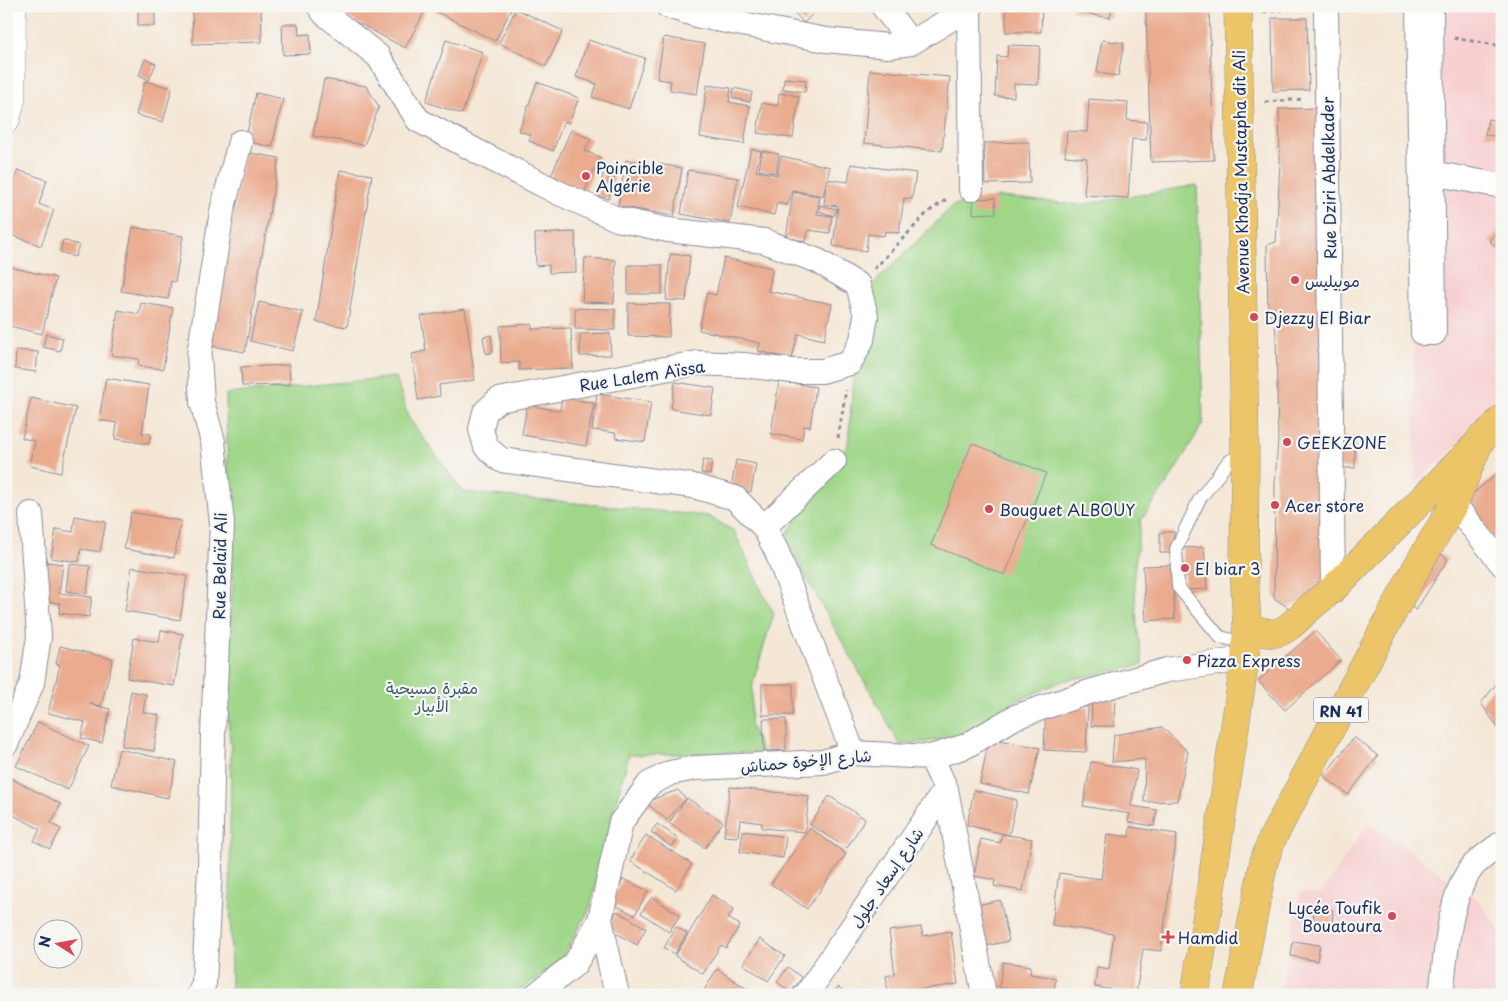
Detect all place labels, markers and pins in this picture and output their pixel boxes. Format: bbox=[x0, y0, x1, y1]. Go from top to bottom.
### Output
place label: Poincible Algérie bbox=[596, 155, 664, 197]
marker: Poincible Algérie bbox=[580, 170, 592, 182]
place label: موبيليس bbox=[1305, 268, 1360, 292]
marker: موبيليس bbox=[1289, 274, 1301, 286]
place label: Djezzy El Biar bbox=[1264, 305, 1371, 329]
marker: Djezzy El Biar bbox=[1248, 311, 1260, 323]
place label: GEEKZONE bbox=[1297, 430, 1387, 454]
marker: GEEKZONE bbox=[1281, 436, 1293, 448]
place label: Acer store bbox=[1285, 493, 1364, 517]
place label: Bouguet ALBOUY bbox=[999, 497, 1135, 521]
marker: Acer store bbox=[1269, 499, 1281, 511]
marker: Bouguet ALBOUY bbox=[983, 503, 995, 515]
place label: El biar 3 bbox=[1195, 556, 1261, 580]
marker: El biar 3 bbox=[1179, 562, 1191, 574]
place label: Pizza Express bbox=[1197, 648, 1301, 672]
marker: Pizza Express bbox=[1181, 654, 1193, 666]
place label: Lycée Toufik Bouatoura bbox=[1288, 895, 1382, 937]
marker: Lycée Toufik Bouatoura bbox=[1386, 910, 1398, 922]
place label: Hamdid bbox=[1178, 925, 1238, 949]
marker: Hamdid bbox=[1162, 931, 1174, 943]

